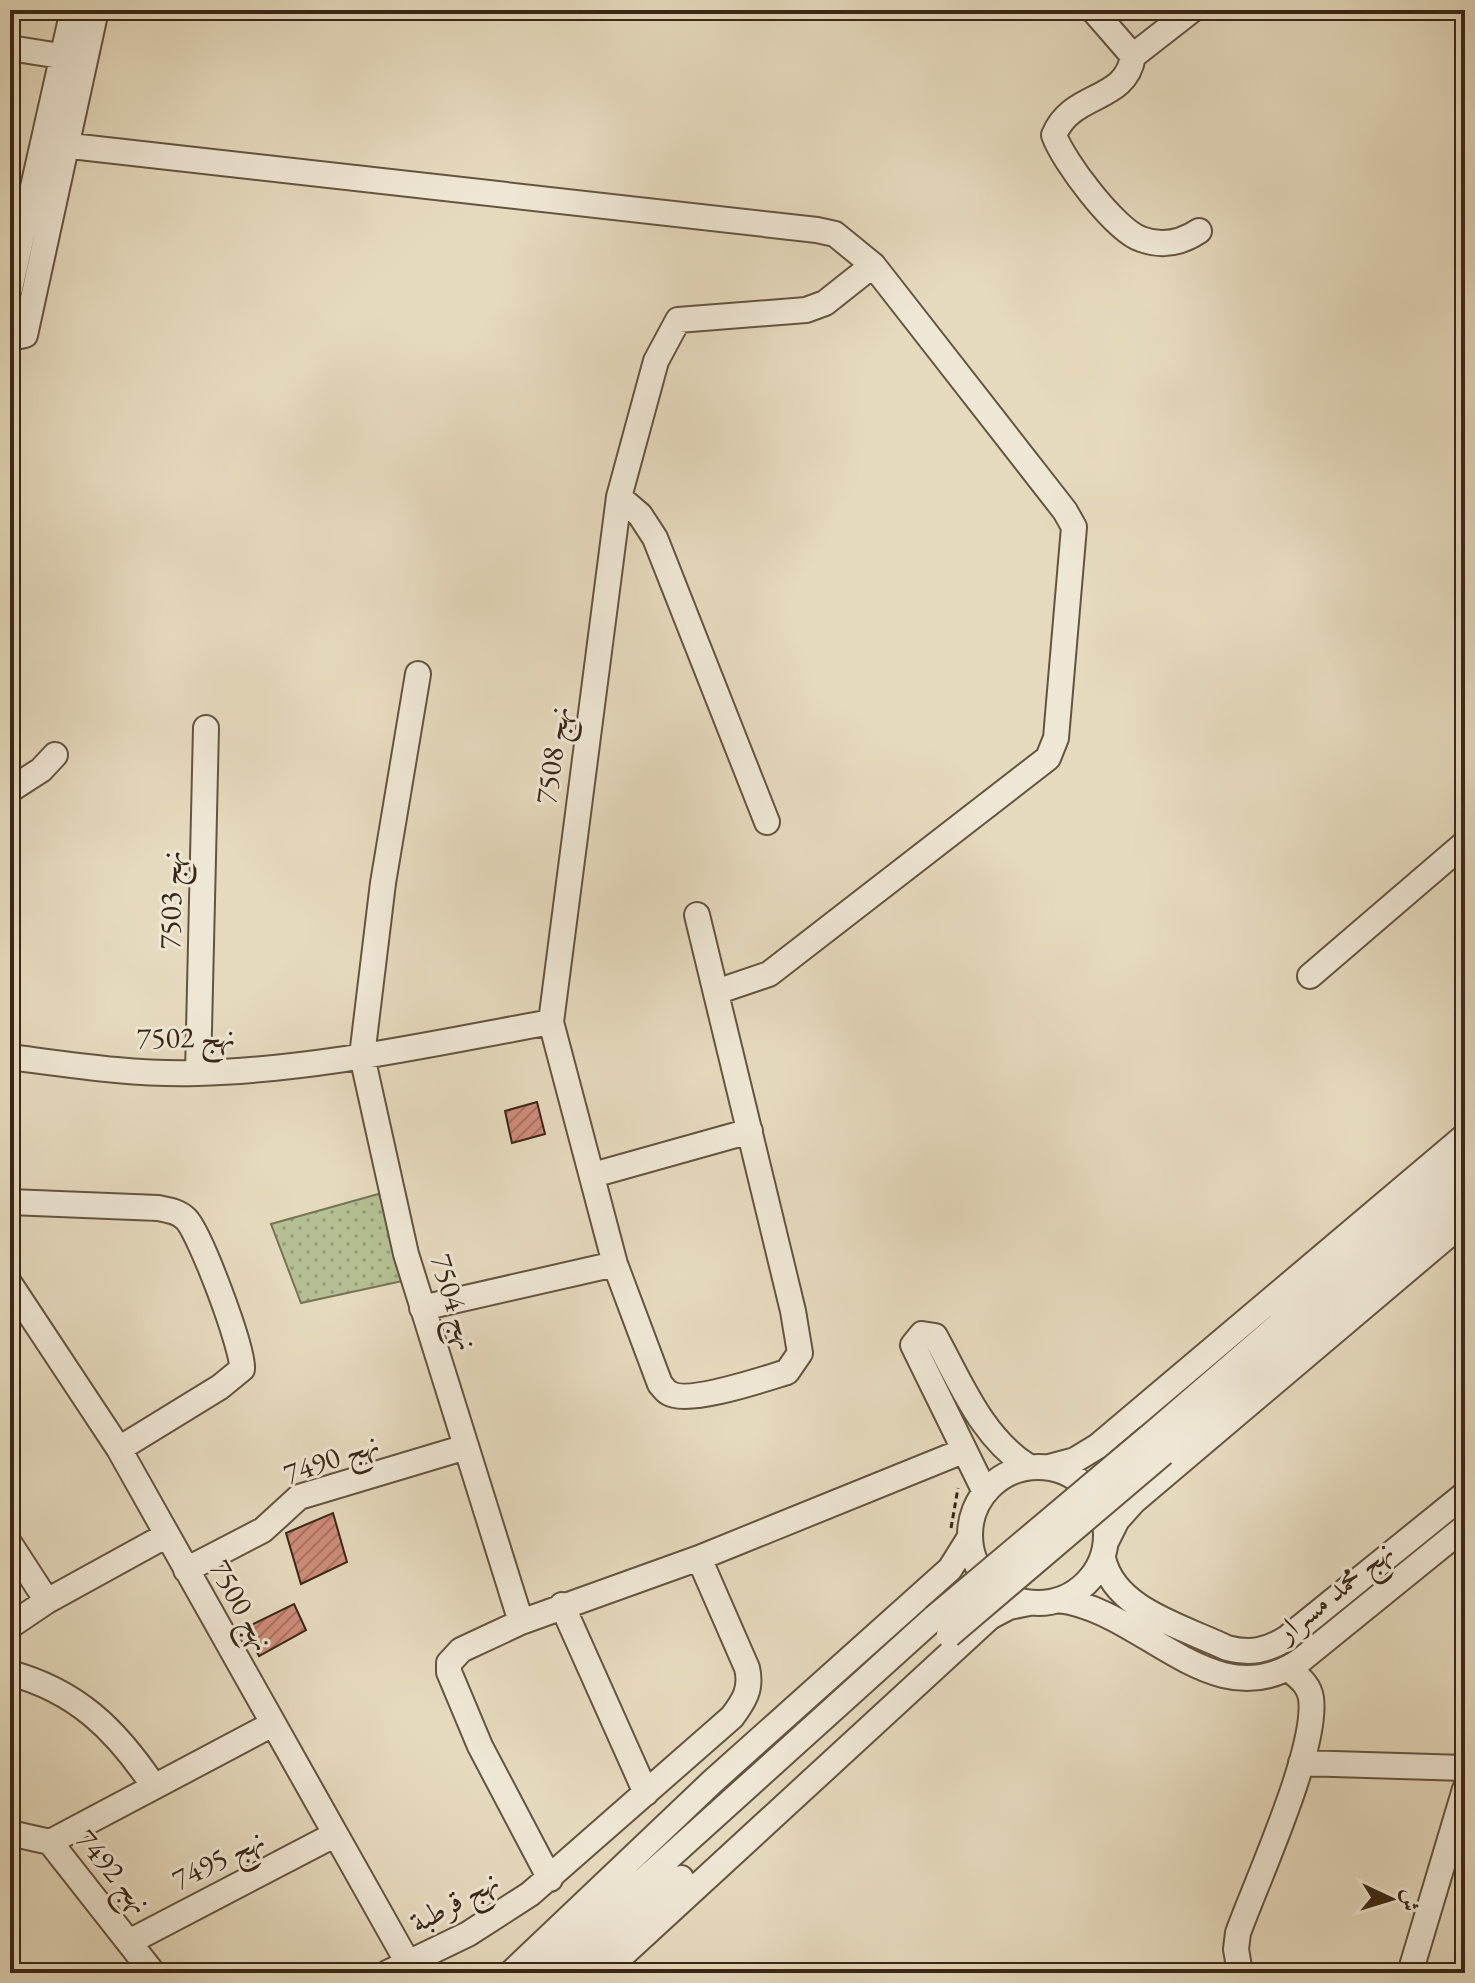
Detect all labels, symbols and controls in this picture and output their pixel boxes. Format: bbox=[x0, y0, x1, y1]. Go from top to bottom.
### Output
street label: نهج 7508 bbox=[526, 703, 586, 808]
street label: نهج 7503 bbox=[150, 850, 198, 950]
street label: نهج 7502 bbox=[136, 1017, 236, 1065]
street label: نهج 7504 bbox=[414, 1249, 488, 1357]
street label: نهج 7490 bbox=[278, 1423, 387, 1501]
street label: نهج محمد مسرار bbox=[1264, 1531, 1406, 1659]
street label: نهج 7500 bbox=[194, 1552, 283, 1662]
street label: نهج 7495 bbox=[165, 1819, 274, 1906]
street label: نهج 7492 bbox=[61, 1821, 161, 1926]
north arrow bbox=[1351, 1859, 1431, 1939]
street label: نهج قرطبة bbox=[403, 1861, 509, 1948]
text: ش bbox=[1395, 1888, 1426, 1912]

